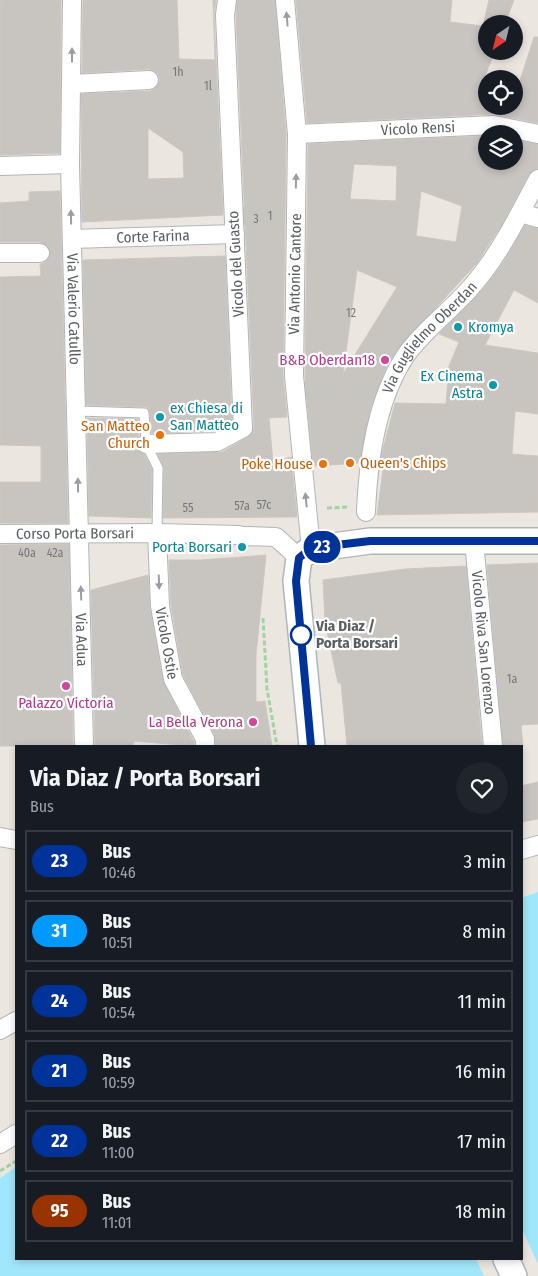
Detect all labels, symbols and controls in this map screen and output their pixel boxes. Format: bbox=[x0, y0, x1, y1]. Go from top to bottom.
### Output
one-way arrow bbox=[283, 10, 291, 26]
north arrow bbox=[478, 15, 522, 60]
map controls bbox=[478, 15, 523, 170]
one-way arrow bbox=[68, 47, 76, 63]
house number: 1h bbox=[172, 65, 184, 79]
button: locate bbox=[478, 70, 523, 115]
house number: 1l bbox=[204, 79, 212, 93]
street label: Vicolo Rensi bbox=[380, 118, 455, 139]
button: layers bbox=[478, 125, 523, 170]
one-way arrow bbox=[292, 172, 300, 188]
one-way arrow bbox=[67, 209, 75, 225]
house number: 1 bbox=[268, 209, 272, 223]
street label: Vicolo del Guasto bbox=[224, 210, 248, 318]
house number: 3 bbox=[253, 212, 259, 226]
street label: Via Antonio Cantore bbox=[285, 213, 305, 335]
street label: Corte Farina bbox=[116, 226, 190, 247]
street label: Via Valerio Catullo bbox=[63, 253, 84, 365]
street label: Via Guglielmo Oberdan bbox=[379, 278, 481, 396]
house number: 12 bbox=[346, 306, 356, 320]
place label: Kromya bbox=[468, 318, 514, 336]
marker: Kromya bbox=[452, 321, 464, 333]
place label: B&B Oberdan18 bbox=[279, 351, 375, 369]
marker: B&B Oberdan18 bbox=[379, 354, 391, 366]
place label: Ex Cinema Astra bbox=[420, 367, 483, 402]
marker: Ex Cinema Astra bbox=[487, 379, 499, 391]
place label: ex Chiesa di San Matteo bbox=[170, 399, 243, 434]
marker: ex Chiesa di San Matteo bbox=[154, 411, 166, 423]
place label: San Matteo Church bbox=[81, 417, 150, 452]
marker: San Matteo Church bbox=[154, 429, 166, 441]
place label: Queen's Chips bbox=[360, 454, 446, 472]
place label: Poke House bbox=[241, 455, 313, 473]
marker: Queen's Chips bbox=[344, 457, 356, 469]
marker: Poke House bbox=[317, 458, 329, 470]
one-way arrow bbox=[74, 477, 82, 493]
one-way arrow bbox=[302, 492, 310, 508]
house number: 57c bbox=[257, 498, 271, 512]
house number: 57a bbox=[234, 499, 250, 513]
house number: 55 bbox=[183, 501, 194, 515]
street label: Corso Porta Borsari bbox=[16, 524, 134, 543]
line badge: 23 bbox=[300, 531, 344, 563]
text: 23 bbox=[314, 536, 330, 558]
place label: Porta Borsari bbox=[152, 538, 232, 556]
marker: Porta Borsari bbox=[236, 541, 248, 553]
house number: 40a bbox=[18, 546, 36, 560]
house number: 42a bbox=[47, 546, 63, 560]
street label: Vicolo Riva San Lorenzo bbox=[468, 570, 499, 715]
one-way arrow bbox=[156, 574, 164, 590]
one-way arrow bbox=[77, 584, 85, 600]
street label: Vicolo Ostie bbox=[151, 606, 182, 681]
street label: Via Adua bbox=[72, 613, 91, 667]
place label: Via Diaz / Porta Borsari bbox=[315, 617, 398, 652]
marker: Via Diaz / Porta Borsari bbox=[290, 624, 312, 646]
house number: 1a bbox=[507, 672, 517, 686]
marker: Palazzo Victoria bbox=[60, 680, 72, 692]
place label: Palazzo Victoria bbox=[18, 694, 114, 712]
place label: La Bella Verona bbox=[149, 713, 243, 731]
marker: La Bella Verona bbox=[247, 716, 259, 728]
button: heart bbox=[456, 762, 508, 814]
text: Via Diaz / Porta Borsari bbox=[30, 764, 261, 792]
text: Bus bbox=[30, 797, 54, 816]
text: Bus bbox=[102, 840, 131, 863]
text: 23 bbox=[51, 850, 68, 872]
text: 3 min bbox=[464, 850, 506, 873]
text: 10:46 bbox=[102, 863, 136, 882]
text: Bus bbox=[102, 910, 131, 933]
text: 31 bbox=[52, 920, 67, 942]
text: 8 min bbox=[463, 920, 506, 943]
text: 10:51 bbox=[102, 933, 133, 952]
text: Bus bbox=[102, 980, 131, 1003]
text: 24 bbox=[51, 990, 68, 1012]
text: 11 min bbox=[458, 990, 506, 1013]
text: 10:54 bbox=[102, 1003, 135, 1022]
text: Bus bbox=[102, 1050, 131, 1073]
text: 21 bbox=[52, 1060, 67, 1082]
text: 16 min bbox=[455, 1060, 506, 1083]
text: 10:59 bbox=[102, 1073, 135, 1092]
text: Bus bbox=[102, 1120, 131, 1143]
text: 22 bbox=[51, 1130, 68, 1152]
text: 17 min bbox=[457, 1130, 506, 1153]
text: 11:00 bbox=[102, 1143, 134, 1162]
text: Bus bbox=[102, 1190, 131, 1213]
text: 95 bbox=[50, 1200, 69, 1222]
text: 18 min bbox=[455, 1200, 506, 1223]
text: 11:01 bbox=[102, 1213, 132, 1232]

